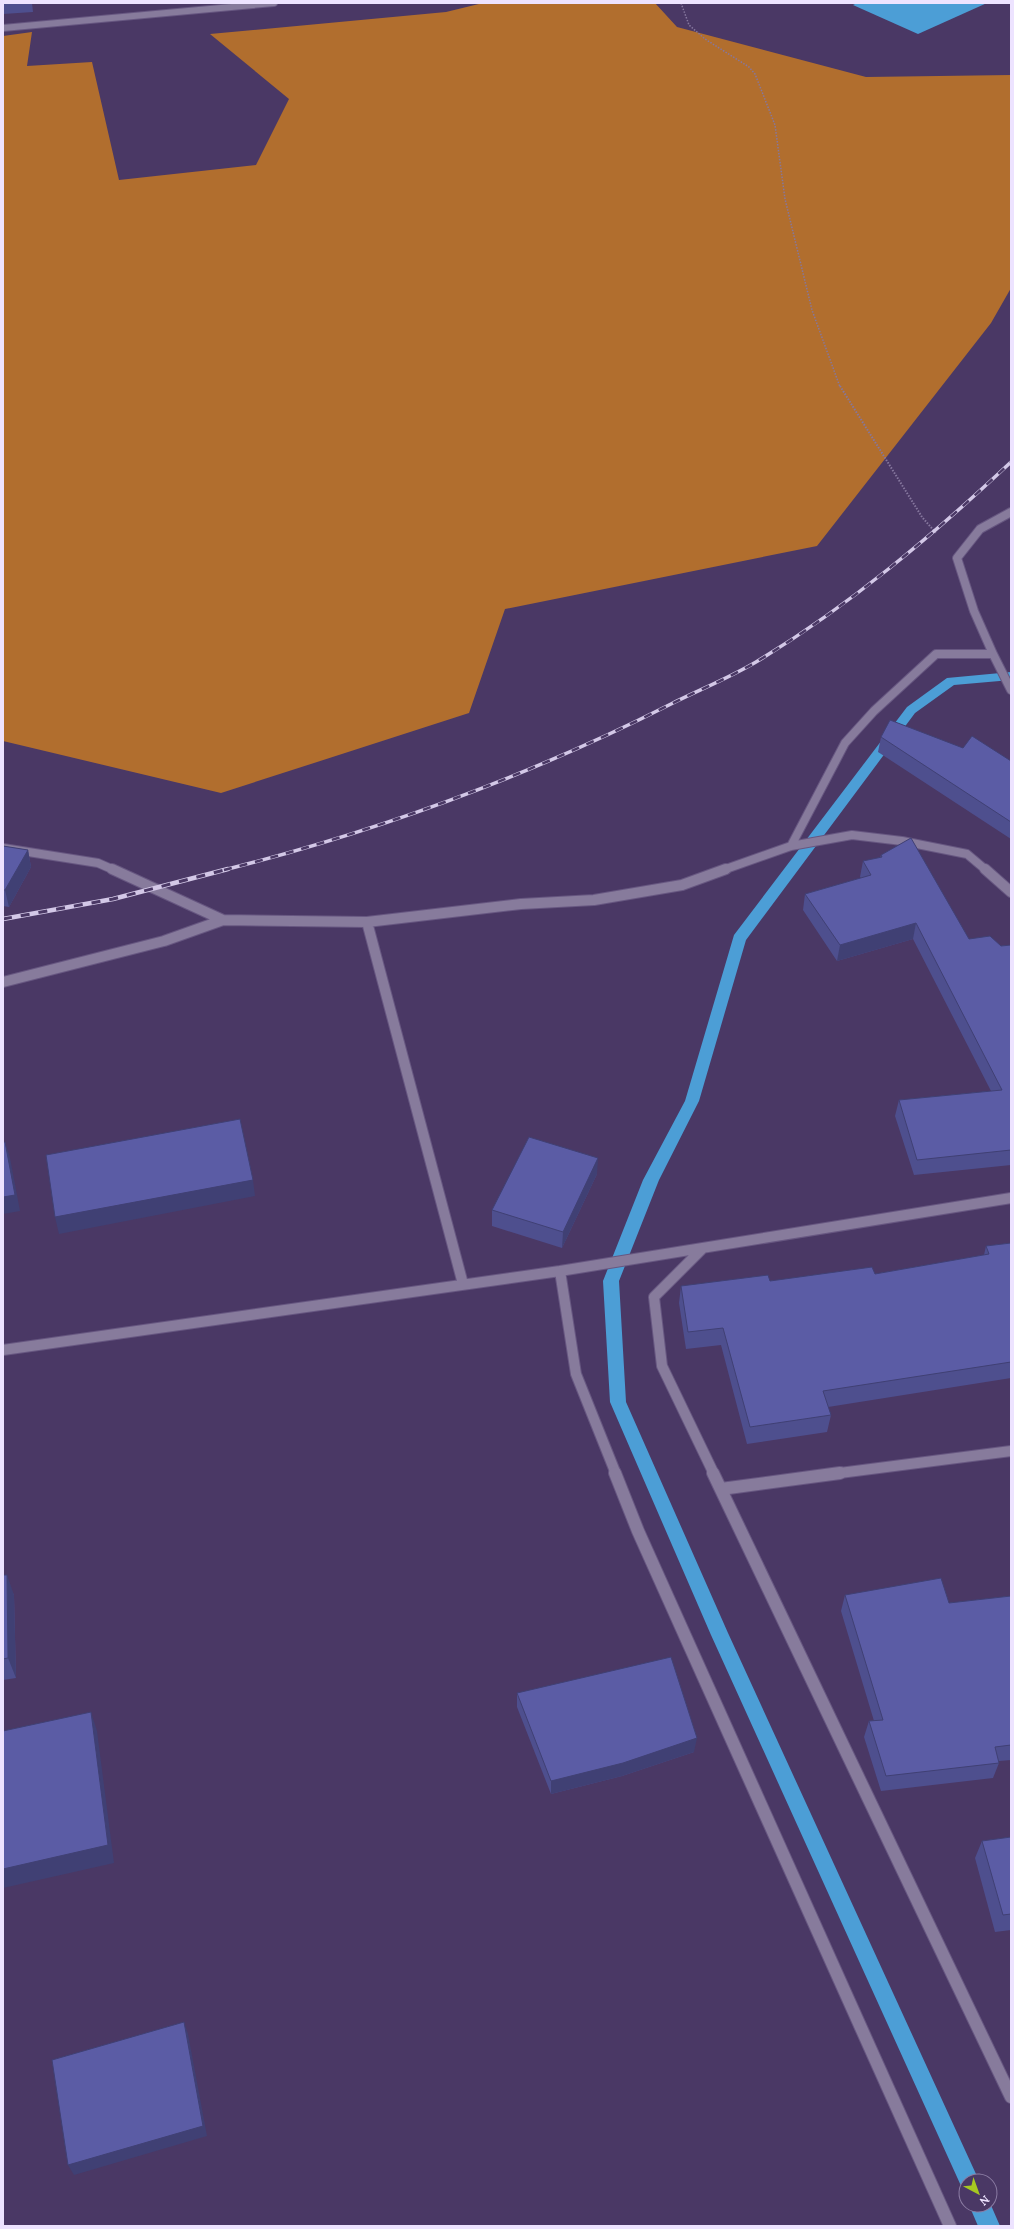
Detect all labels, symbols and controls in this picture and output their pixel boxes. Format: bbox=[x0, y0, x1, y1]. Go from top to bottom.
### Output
north arrow bbox=[958, 2173, 998, 2213]
text: N bbox=[976, 2192, 992, 2209]

